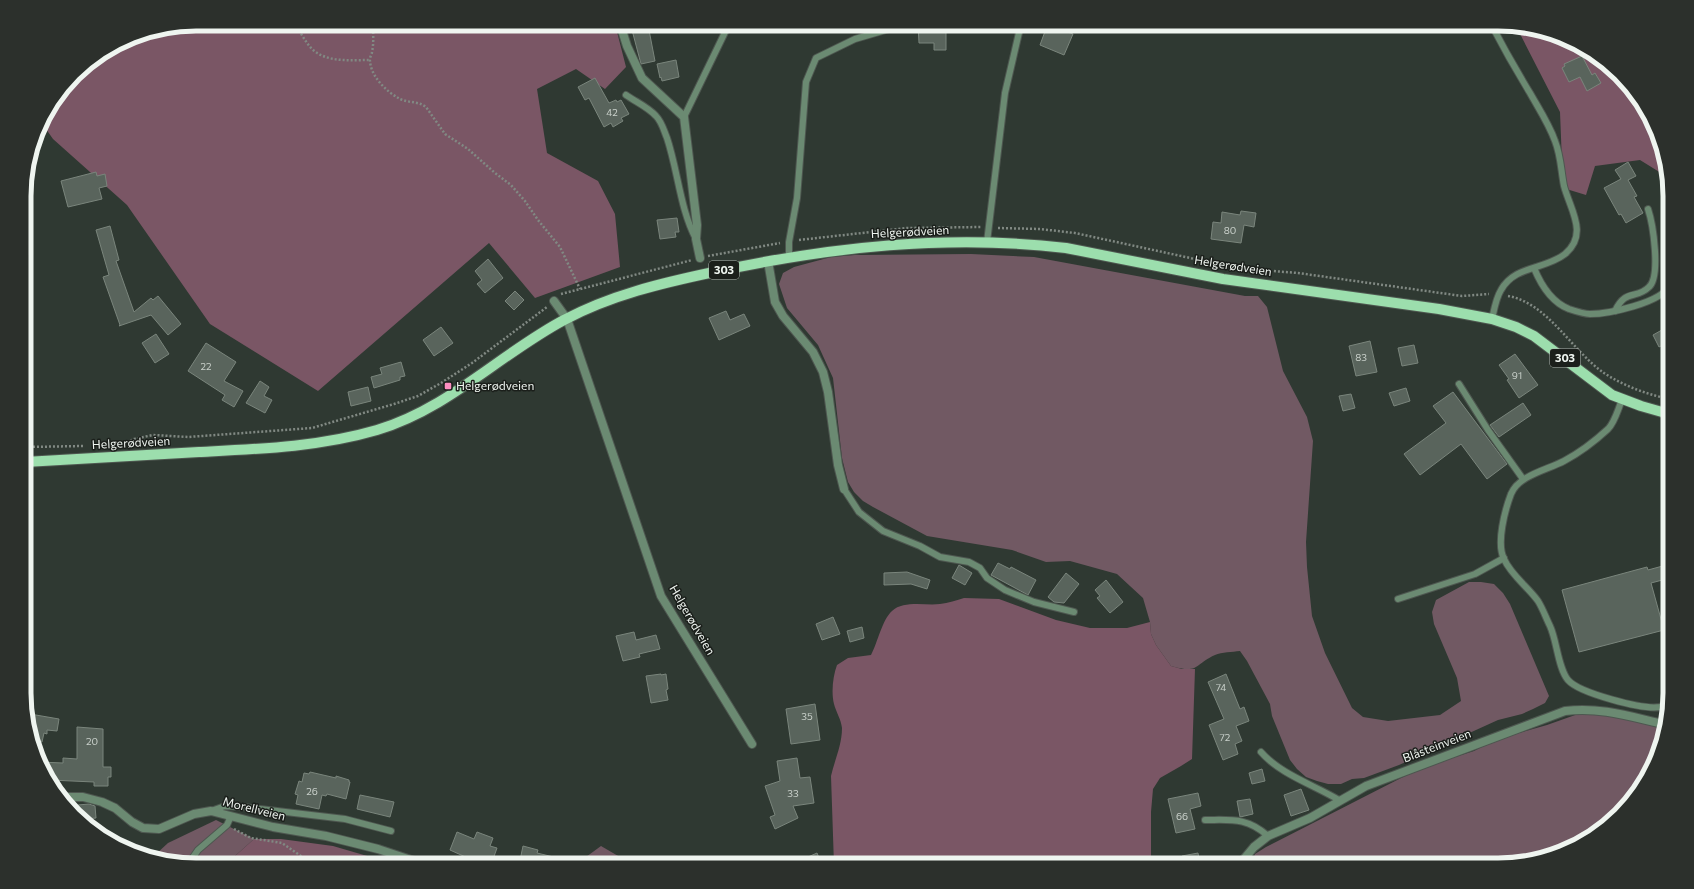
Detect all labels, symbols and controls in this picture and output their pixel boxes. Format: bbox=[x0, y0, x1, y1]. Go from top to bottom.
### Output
house number: 42 bbox=[606, 106, 618, 118]
street label: Helgerødveien bbox=[870, 222, 949, 240]
house number: 80 bbox=[1224, 224, 1236, 236]
street label: Helgerødveien bbox=[1193, 252, 1273, 278]
road number: 303 bbox=[709, 261, 739, 279]
road number: 303 bbox=[1550, 349, 1580, 367]
house number: 83 bbox=[1355, 351, 1367, 363]
house number: 22 bbox=[200, 360, 212, 372]
house number: 91 bbox=[1512, 369, 1522, 381]
place label: Helgerødveien bbox=[456, 378, 534, 392]
marker: Helgerødveien bbox=[443, 381, 453, 391]
street label: Helgerødveien bbox=[91, 433, 170, 451]
street label: Helgerødveien bbox=[667, 582, 719, 657]
house number: 74 bbox=[1216, 681, 1226, 693]
house number: 35 bbox=[801, 710, 813, 722]
street label: Blåsteinveien bbox=[1401, 726, 1473, 765]
house number: 72 bbox=[1220, 731, 1231, 743]
house number: 20 bbox=[86, 735, 98, 747]
house number: 26 bbox=[306, 785, 318, 797]
house number: 33 bbox=[787, 787, 799, 799]
street label: Morellveien bbox=[221, 793, 287, 823]
house number: 66 bbox=[1176, 810, 1188, 822]

